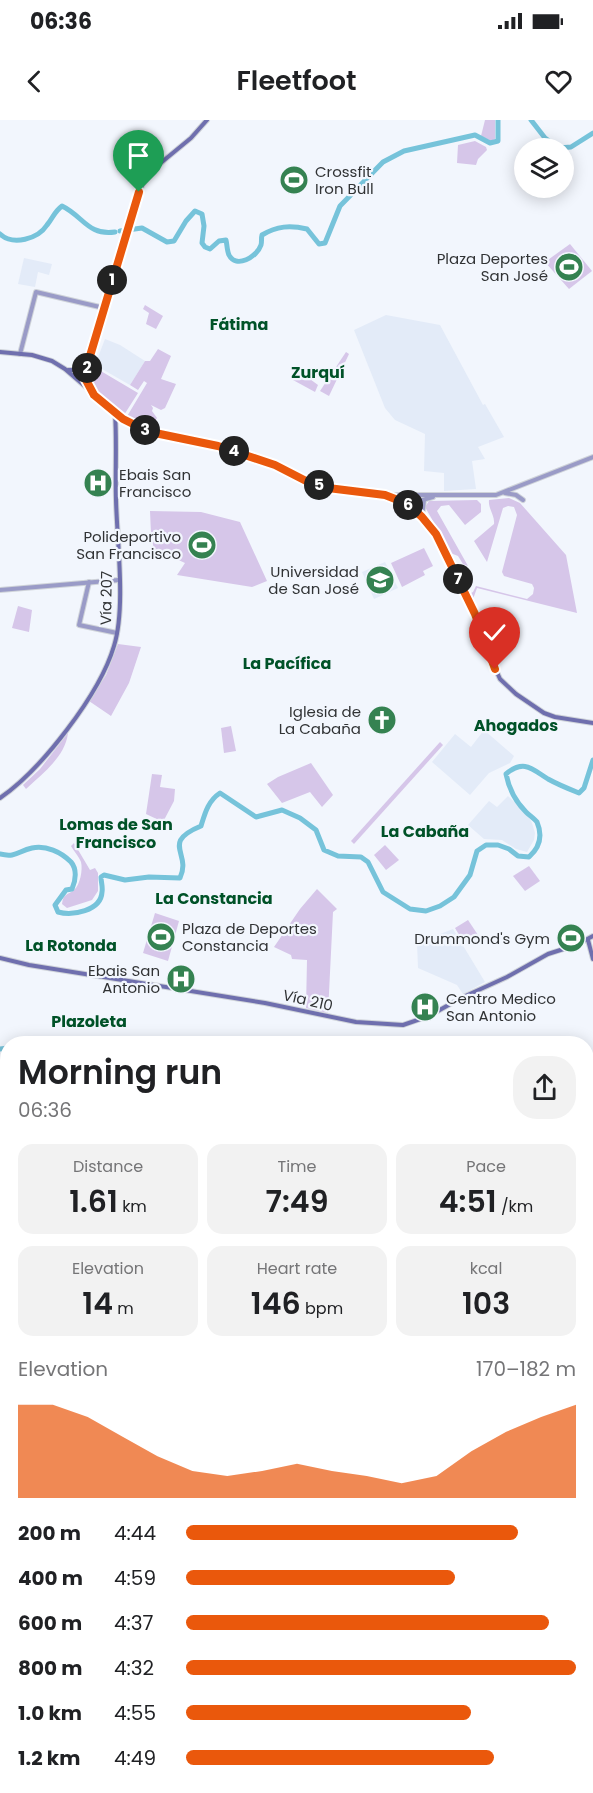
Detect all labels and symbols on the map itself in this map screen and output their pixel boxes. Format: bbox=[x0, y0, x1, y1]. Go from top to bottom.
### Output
pin bbox=[113, 130, 164, 192]
place label: Crossfit Iron Bull bbox=[315, 161, 374, 199]
sports icon: Crossfit Iron Bull bbox=[278, 164, 310, 196]
place label: Plaza Deportes San José bbox=[437, 248, 548, 286]
sports icon: Plaza Deportes San José bbox=[553, 251, 585, 283]
pin: 1 bbox=[97, 265, 127, 295]
district label: Fátima bbox=[210, 313, 268, 336]
pin: 2 bbox=[72, 353, 102, 383]
district label: Zurquí bbox=[291, 361, 345, 384]
pin: 3 bbox=[130, 415, 160, 445]
pin: 4 bbox=[219, 436, 249, 466]
place label: Ebais San Francisco bbox=[119, 464, 191, 502]
hospital icon: Ebais San Francisco bbox=[82, 467, 114, 499]
pin: 5 bbox=[304, 470, 334, 500]
pin: 6 bbox=[393, 490, 423, 520]
place label: Polideportivo San Francisco bbox=[76, 526, 181, 564]
sports icon: Polideportivo San Francisco bbox=[186, 529, 218, 561]
place label: Universidad de San José bbox=[268, 561, 359, 599]
school or university icon: Universidad de San José bbox=[364, 564, 396, 596]
pin: 7 bbox=[443, 564, 473, 594]
street label: Vía 207 bbox=[95, 571, 117, 625]
pin bbox=[469, 607, 520, 669]
district label: La Pacífica bbox=[243, 652, 331, 675]
place label: Iglesia de La Cabaña bbox=[279, 701, 361, 739]
church icon: Iglesia de La Cabaña bbox=[366, 704, 398, 736]
district label: Ahogados bbox=[474, 714, 558, 737]
district label: Lomas de San Francisco bbox=[59, 813, 173, 854]
district label: La Cabaña bbox=[381, 820, 469, 843]
district label: La Constancia bbox=[155, 887, 273, 910]
place label: Plaza de Deportes Constancia bbox=[182, 918, 317, 956]
sports icon: Plaza de Deportes Constancia bbox=[145, 921, 177, 953]
sports icon: Drummond's Gym bbox=[555, 922, 587, 954]
place label: Drummond's Gym bbox=[414, 928, 550, 949]
district label: La Rotonda bbox=[25, 934, 117, 957]
place label: Ebais San Antonio bbox=[88, 960, 160, 998]
hospital icon: Ebais San Antonio bbox=[165, 963, 197, 995]
street label: Vía 210 bbox=[281, 984, 335, 1016]
place label: Centro Medico San Antonio bbox=[446, 988, 556, 1026]
hospital icon: Centro Medico San Antonio bbox=[409, 991, 441, 1023]
district label: Plazoleta bbox=[51, 1010, 127, 1033]

